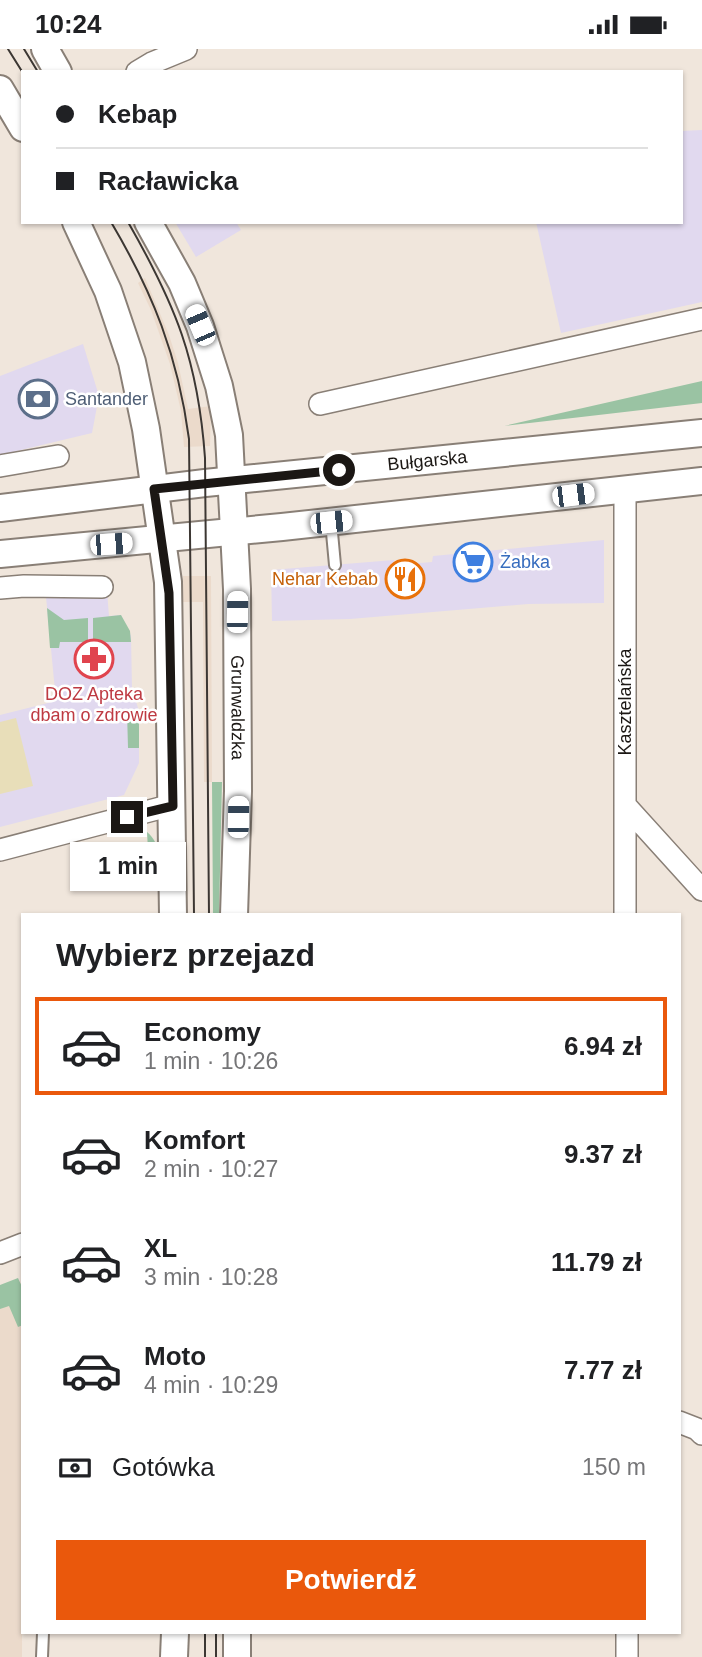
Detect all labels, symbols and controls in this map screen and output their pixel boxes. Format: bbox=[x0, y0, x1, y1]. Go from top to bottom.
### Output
text: 10:24 bbox=[35, 9, 102, 39]
text: Kebap bbox=[98, 99, 177, 129]
text: Racławicka bbox=[98, 166, 238, 196]
car bbox=[183, 302, 218, 348]
bank icon: Santander bbox=[17, 378, 59, 420]
place label: Santander bbox=[65, 389, 148, 409]
street label: Bułgarska bbox=[387, 447, 469, 475]
route start bbox=[323, 454, 355, 486]
car bbox=[551, 482, 596, 508]
car bbox=[310, 509, 353, 535]
car bbox=[90, 532, 133, 556]
supermarket icon: Żabka bbox=[452, 541, 494, 583]
place label: Żabka bbox=[500, 552, 551, 572]
restaurant icon: Nehar Kebab bbox=[384, 558, 426, 600]
place label: Nehar Kebab bbox=[272, 569, 378, 589]
car bbox=[227, 591, 248, 633]
pharmacy icon: DOZ Apteka dbam o zdrowie bbox=[73, 638, 115, 680]
street label: Kasztelańska bbox=[615, 647, 635, 756]
street label: Grunwaldzka bbox=[227, 655, 248, 761]
place label: DOZ Apteka dbam o zdrowie bbox=[30, 684, 158, 725]
car bbox=[228, 796, 249, 838]
route end bbox=[111, 801, 143, 833]
callout: 1 min bbox=[69, 841, 185, 891]
text: 1 min bbox=[98, 853, 158, 879]
text: Wybierz przejazd bbox=[56, 937, 315, 973]
icon: car bbox=[60, 1015, 123, 1078]
text: Economy bbox=[144, 1017, 261, 1047]
text: 6.94 zł bbox=[564, 1031, 642, 1061]
text: 1 min · 10:26 bbox=[144, 1048, 278, 1074]
icon: car bbox=[60, 1123, 123, 1186]
text: Komfort bbox=[144, 1125, 245, 1155]
text: 9.37 zł bbox=[564, 1139, 642, 1169]
text: 2 min · 10:27 bbox=[144, 1156, 278, 1182]
icon: car bbox=[60, 1231, 123, 1294]
text: XL bbox=[144, 1233, 177, 1263]
text: 11.79 zł bbox=[551, 1247, 642, 1277]
text: 3 min · 10:28 bbox=[144, 1264, 278, 1290]
icon: car bbox=[60, 1339, 123, 1402]
text: Moto bbox=[144, 1341, 206, 1371]
text: 7.77 zł bbox=[564, 1355, 642, 1385]
text: 4 min · 10:29 bbox=[144, 1372, 278, 1398]
icon: cash bbox=[56, 1449, 94, 1487]
text: Gotówka bbox=[112, 1452, 215, 1482]
text: 150 m bbox=[582, 1454, 646, 1480]
button: Potwierdź bbox=[56, 1540, 646, 1620]

